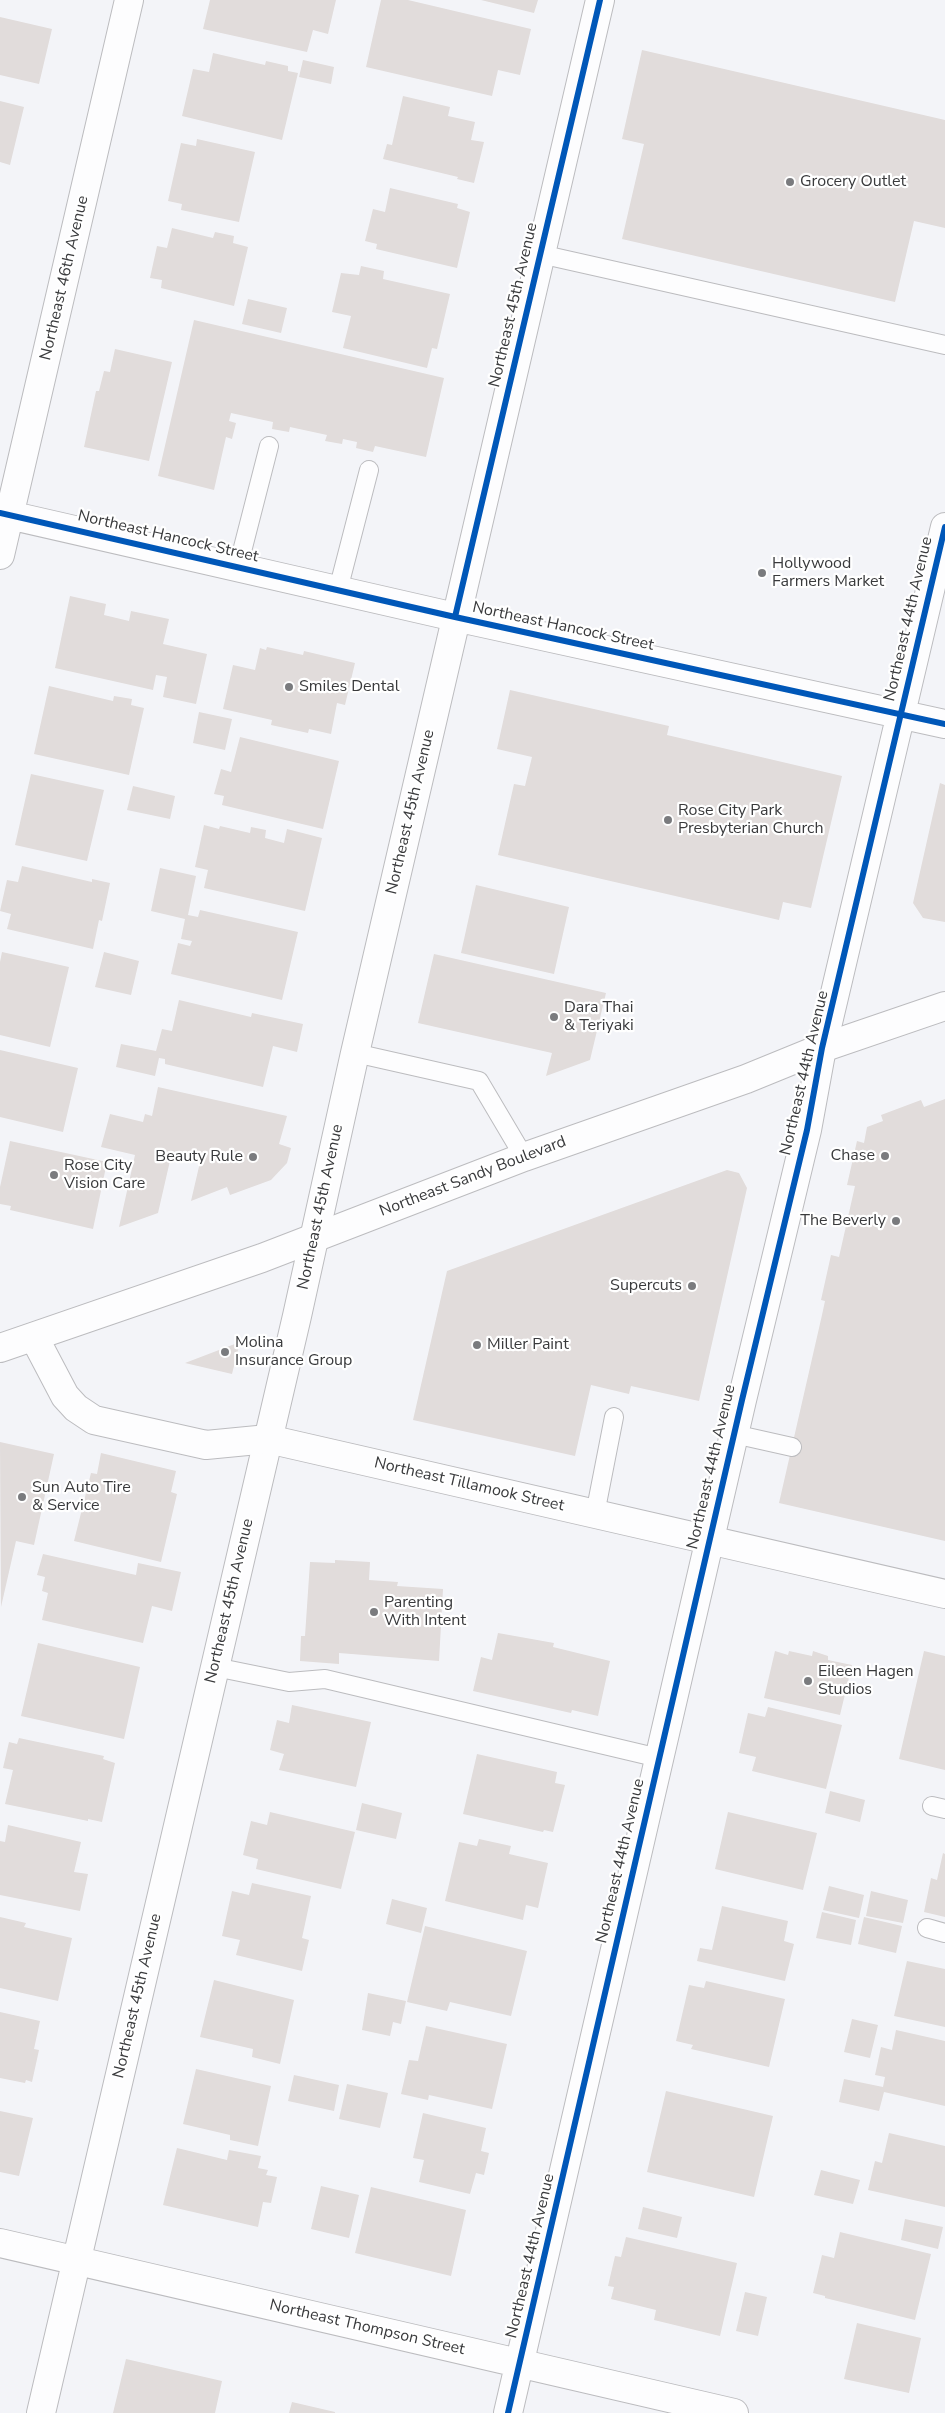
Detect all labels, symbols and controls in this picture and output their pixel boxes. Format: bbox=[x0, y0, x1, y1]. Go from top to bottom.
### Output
place label: Grocery Outlet bbox=[800, 172, 906, 192]
marker: Grocery Outlet bbox=[784, 176, 796, 188]
street label: Northeast 46th Avenue bbox=[37, 194, 93, 362]
street label: Northeast 45th Avenue bbox=[486, 221, 542, 389]
street label: Northeast Hancock Street bbox=[76, 507, 260, 567]
street label: Northeast 44th Avenue bbox=[881, 535, 937, 703]
place label: Hollywood Farmers Market bbox=[772, 554, 884, 592]
marker: Hollywood Farmers Market bbox=[756, 567, 768, 579]
street label: Northeast Hancock Street bbox=[471, 598, 655, 656]
place label: Smiles Dental bbox=[299, 677, 400, 697]
marker: Smiles Dental bbox=[283, 681, 295, 693]
street label: Northeast 45th Avenue bbox=[383, 728, 439, 896]
place label: Rose City Park Presbyterian Church bbox=[678, 801, 823, 839]
marker: Rose City Park Presbyterian Church bbox=[662, 814, 674, 826]
street label: Northeast 44th Avenue bbox=[777, 989, 833, 1157]
place label: Dara Thai & Teriyaki bbox=[564, 998, 634, 1036]
marker: Dara Thai & Teriyaki bbox=[548, 1011, 560, 1023]
street label: Northeast 45th Avenue bbox=[294, 1123, 348, 1291]
street label: Northeast Sandy Boulevard bbox=[377, 1133, 569, 1221]
place label: Chase bbox=[830, 1146, 875, 1166]
place label: Beauty Rule bbox=[155, 1147, 243, 1167]
marker: Chase bbox=[879, 1150, 891, 1162]
marker: Beauty Rule bbox=[247, 1151, 259, 1163]
place label: Rose City Vision Care bbox=[64, 1156, 145, 1194]
marker: Rose City Vision Care bbox=[48, 1169, 60, 1181]
place label: The Beverly bbox=[800, 1211, 886, 1231]
marker: The Beverly bbox=[890, 1215, 902, 1227]
place label: Supercuts bbox=[610, 1276, 682, 1296]
marker: Supercuts bbox=[686, 1280, 698, 1292]
place label: Molina Insurance Group bbox=[235, 1333, 352, 1371]
place label: Miller Paint bbox=[487, 1335, 569, 1355]
marker: Miller Paint bbox=[471, 1339, 483, 1351]
marker: Molina Insurance Group bbox=[219, 1346, 231, 1358]
street label: Northeast 44th Avenue bbox=[684, 1383, 740, 1551]
street label: Northeast Tillamook Street bbox=[372, 1454, 566, 1516]
place label: Sun Auto Tire & Service bbox=[32, 1478, 131, 1516]
marker: Sun Auto Tire & Service bbox=[16, 1491, 28, 1503]
street label: Northeast 45th Avenue bbox=[202, 1517, 258, 1685]
place label: Parenting With Intent bbox=[384, 1593, 466, 1631]
marker: Parenting With Intent bbox=[368, 1606, 380, 1618]
place label: Eileen Hagen Studios bbox=[818, 1662, 914, 1700]
marker: Eileen Hagen Studios bbox=[802, 1675, 814, 1687]
street label: Northeast 44th Avenue bbox=[593, 1777, 649, 1945]
street label: Northeast 45th Avenue bbox=[110, 1912, 166, 2080]
street label: Northeast 44th Avenue bbox=[503, 2172, 559, 2340]
street label: Northeast Thompson Street bbox=[267, 2296, 467, 2360]

